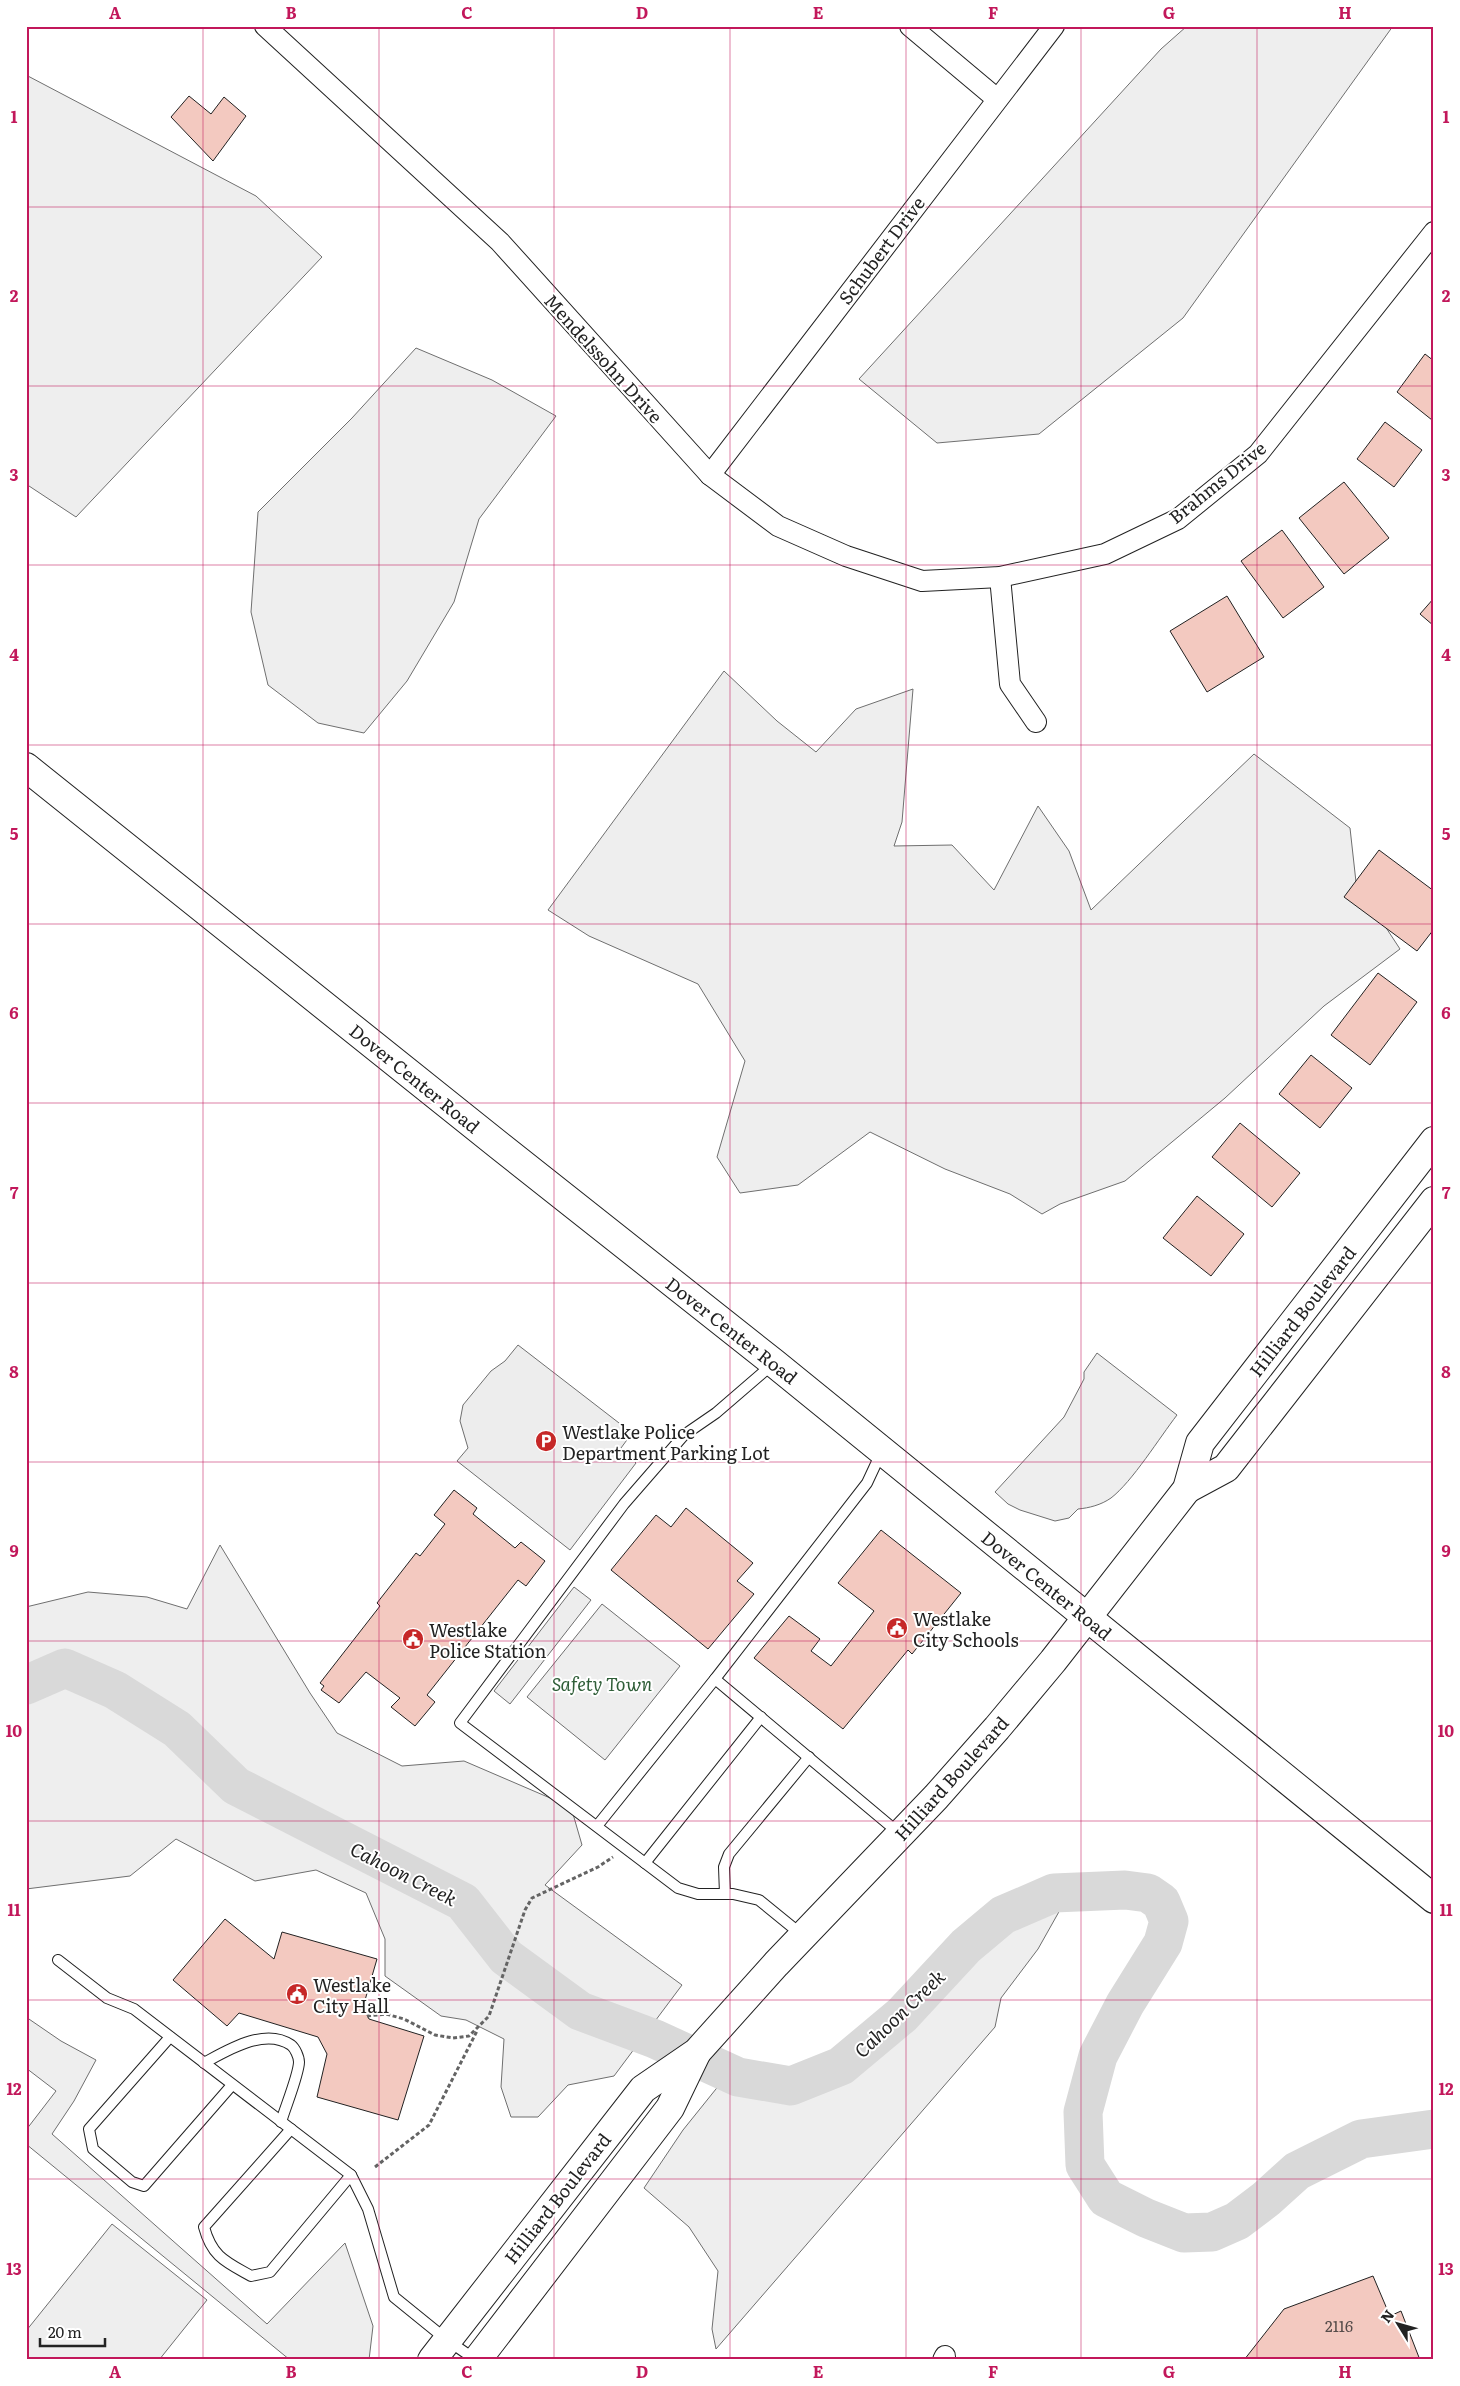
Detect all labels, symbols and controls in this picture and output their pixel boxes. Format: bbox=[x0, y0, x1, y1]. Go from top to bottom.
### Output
text: A bbox=[109, 0, 121, 24]
text: B bbox=[285, 0, 297, 24]
text: C bbox=[461, 0, 473, 24]
text: D bbox=[636, 0, 648, 24]
text: E bbox=[813, 0, 824, 24]
text: F bbox=[988, 0, 998, 24]
text: G bbox=[1163, 0, 1175, 24]
text: H bbox=[1338, 0, 1352, 24]
text: 1 bbox=[11, 104, 18, 128]
text: 1 bbox=[1443, 104, 1450, 128]
street label: Schubert Drive bbox=[831, 190, 931, 310]
text: 2 bbox=[10, 283, 19, 307]
text: 2 bbox=[1442, 283, 1451, 307]
street label: Mendelssohn Drive bbox=[539, 287, 669, 429]
street label: Brahms Drive bbox=[1163, 434, 1271, 530]
text: 3 bbox=[10, 462, 19, 486]
text: 3 bbox=[1442, 462, 1451, 486]
text: 4 bbox=[9, 642, 19, 666]
text: 4 bbox=[1441, 642, 1451, 666]
text: 5 bbox=[10, 821, 19, 845]
text: 5 bbox=[1442, 821, 1451, 845]
text: 6 bbox=[9, 1000, 19, 1024]
text: 6 bbox=[1441, 1000, 1451, 1024]
street label: Dover Center Road bbox=[344, 1017, 486, 1139]
text: 7 bbox=[10, 1180, 19, 1204]
text: 7 bbox=[1442, 1180, 1451, 1204]
street label: Hilliard Boulevard bbox=[1242, 1240, 1362, 1382]
street label: Dover Center Road bbox=[660, 1270, 804, 1390]
text: 8 bbox=[9, 1359, 19, 1383]
text: 8 bbox=[1441, 1359, 1451, 1383]
place label: Westlake Police Department Parking Lot bbox=[562, 1418, 771, 1466]
parking icon: Westlake Police Department Parking Lot bbox=[534, 1429, 558, 1453]
street label: Dover Center Road bbox=[976, 1524, 1118, 1646]
text: 9 bbox=[9, 1538, 19, 1562]
text: 9 bbox=[1441, 1538, 1451, 1562]
place label: Westlake City Schools bbox=[913, 1605, 1019, 1653]
place label: Westlake Police Station bbox=[429, 1616, 546, 1664]
public building icon: Westlake City Schools bbox=[885, 1616, 909, 1640]
public building icon: Westlake Police Station bbox=[401, 1627, 425, 1651]
park label: Safety Town bbox=[552, 1670, 653, 1697]
street label: Hilliard Boulevard bbox=[888, 1710, 1014, 1846]
text: 10 bbox=[6, 1718, 22, 1742]
text: 10 bbox=[1438, 1718, 1454, 1742]
water label: Cahoon Creek bbox=[346, 1834, 463, 1912]
text: 11 bbox=[7, 1897, 21, 1921]
text: 11 bbox=[1439, 1897, 1453, 1921]
water label: Cahoon Creek bbox=[847, 1962, 951, 2064]
place label: Westlake City Hall bbox=[313, 1971, 391, 2019]
public building icon: Westlake City Hall bbox=[285, 1982, 309, 2006]
text: 12 bbox=[6, 2076, 22, 2100]
text: 12 bbox=[1438, 2076, 1454, 2100]
street label: Hilliard Boulevard bbox=[497, 2127, 617, 2269]
text: 13 bbox=[6, 2256, 22, 2280]
text: 13 bbox=[1438, 2256, 1454, 2280]
north arrow bbox=[1372, 2298, 1422, 2348]
text: N bbox=[1375, 2305, 1398, 2326]
house number: 2116 bbox=[1325, 2314, 1353, 2337]
scale bar bbox=[40, 2316, 105, 2348]
text: 20 m bbox=[48, 2320, 82, 2343]
text: A bbox=[109, 2359, 121, 2383]
text: B bbox=[285, 2359, 297, 2383]
text: C bbox=[461, 2359, 473, 2383]
text: D bbox=[636, 2359, 648, 2383]
text: E bbox=[813, 2359, 824, 2383]
text: F bbox=[988, 2359, 998, 2383]
text: G bbox=[1163, 2359, 1175, 2383]
text: H bbox=[1338, 2359, 1352, 2383]

